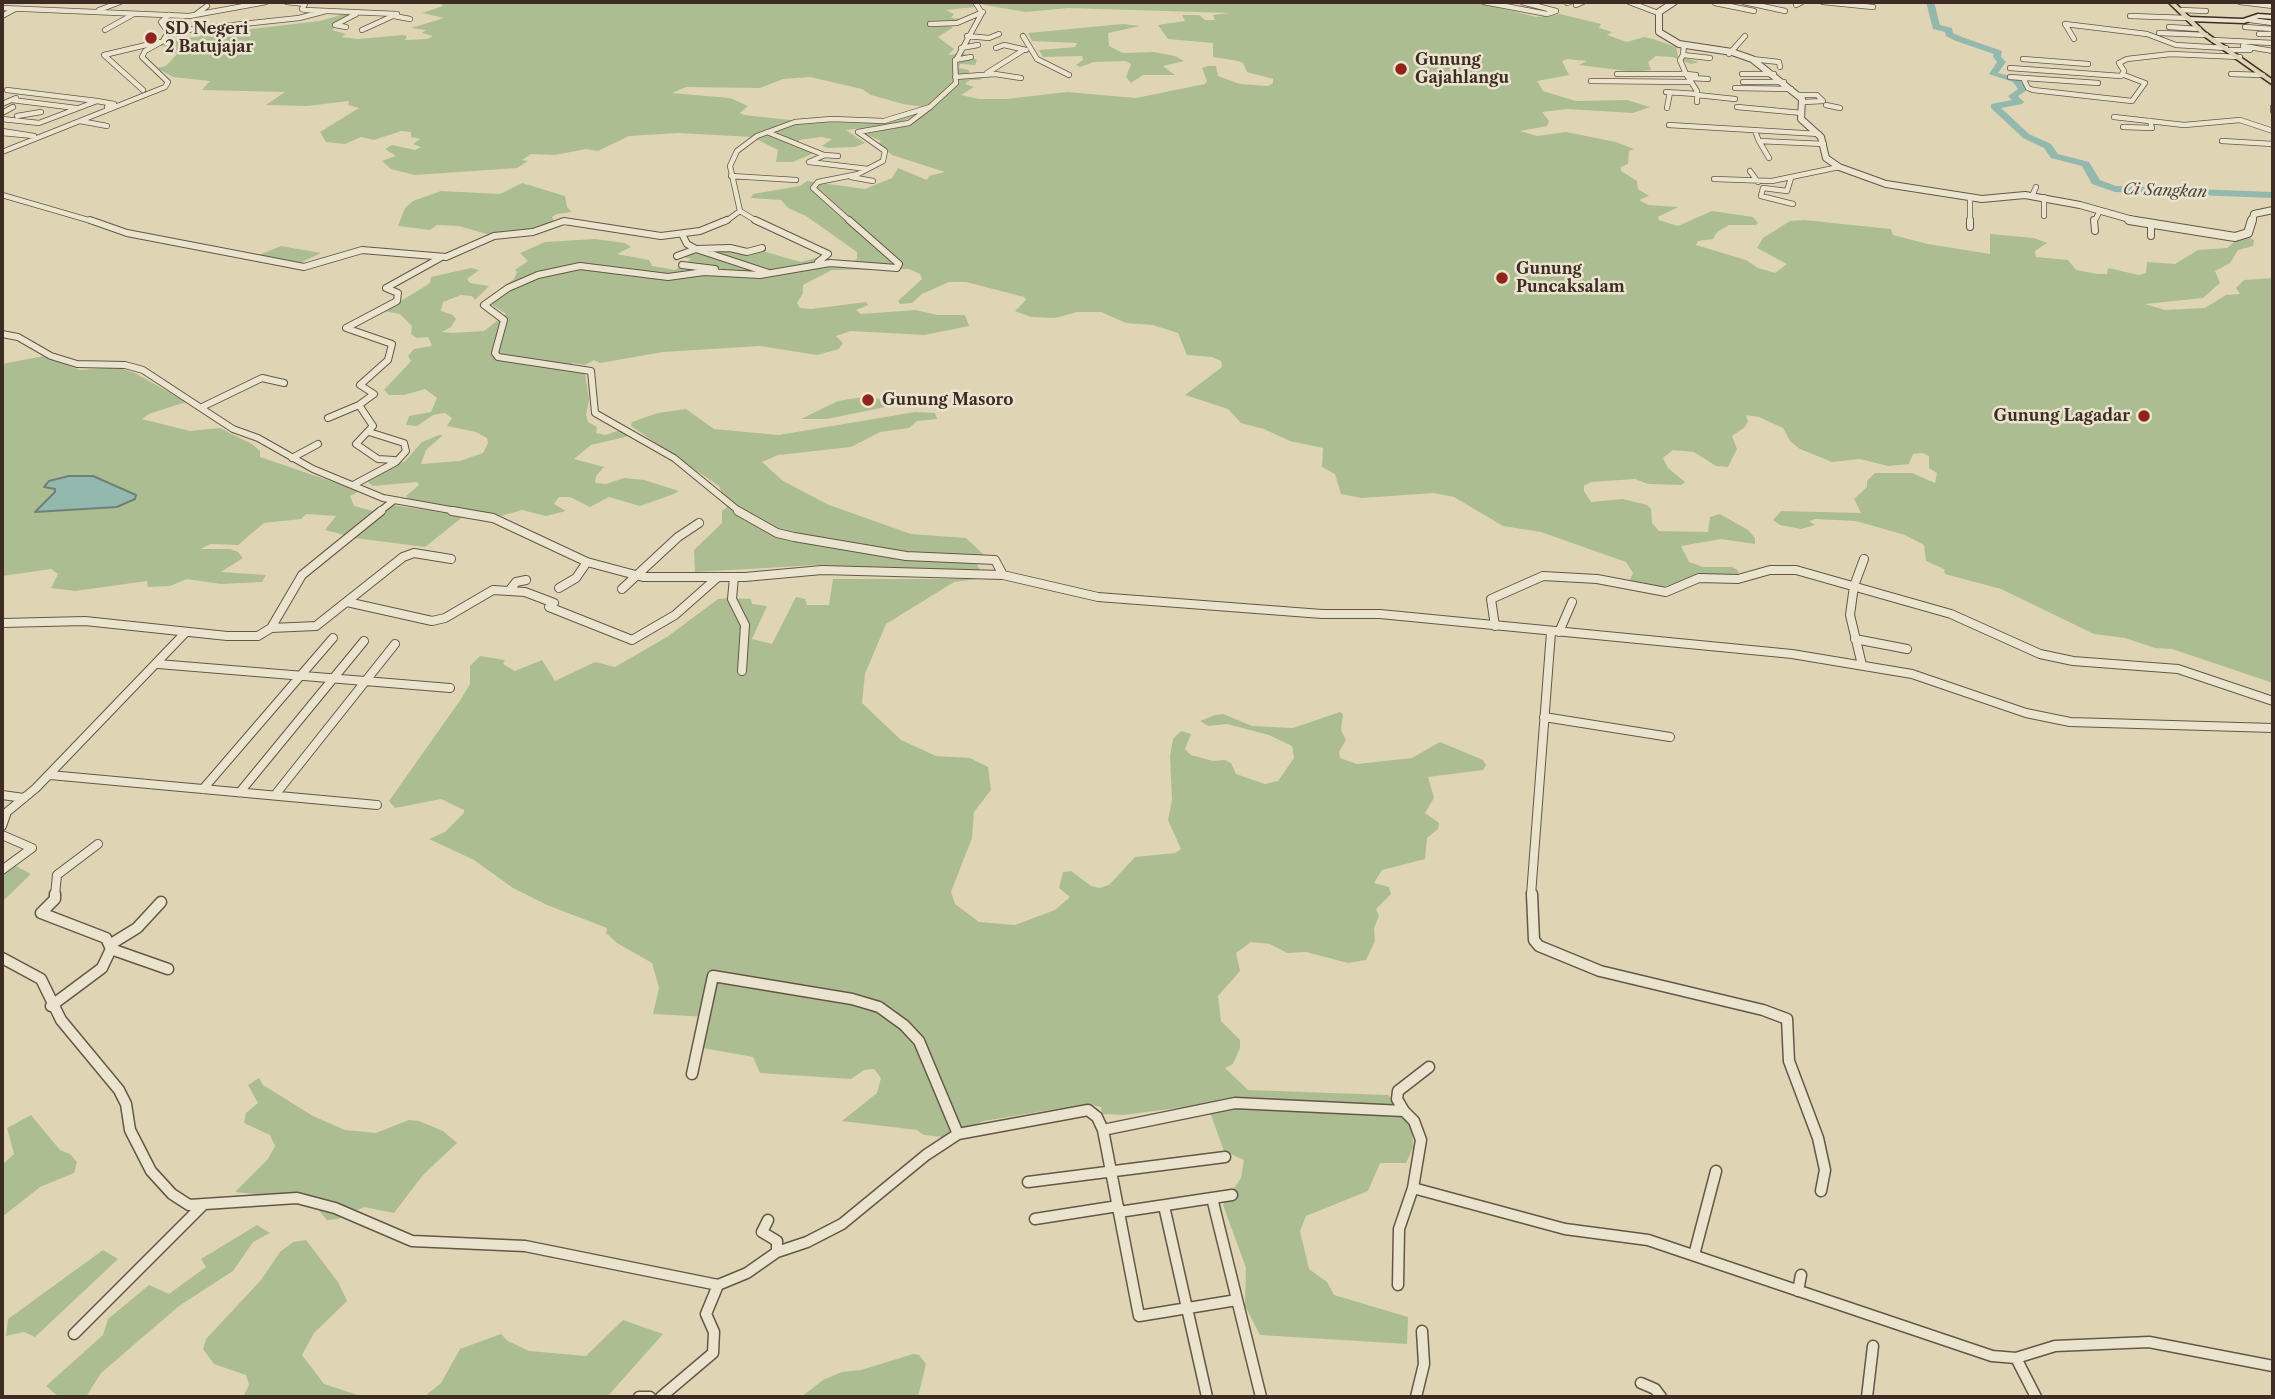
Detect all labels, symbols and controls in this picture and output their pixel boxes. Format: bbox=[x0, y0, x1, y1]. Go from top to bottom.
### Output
place label: SD Negeri 2 Batujajar bbox=[165, 19, 253, 57]
marker: SD Negeri 2 Batujajar bbox=[143, 30, 159, 46]
place label: Gunung Gajahlangu bbox=[1415, 50, 1509, 88]
marker: Gunung Gajahlangu bbox=[1393, 61, 1409, 77]
water label: Ci Sangkan bbox=[2123, 180, 2207, 202]
place label: Gunung Puncaksalam bbox=[1516, 259, 1625, 297]
marker: Gunung Puncaksalam bbox=[1494, 270, 1510, 286]
place label: Gunung Masoro bbox=[882, 390, 1013, 410]
marker: Gunung Masoro bbox=[860, 392, 876, 408]
place label: Gunung Lagadar bbox=[1994, 406, 2130, 426]
marker: Gunung Lagadar bbox=[2136, 408, 2152, 424]

